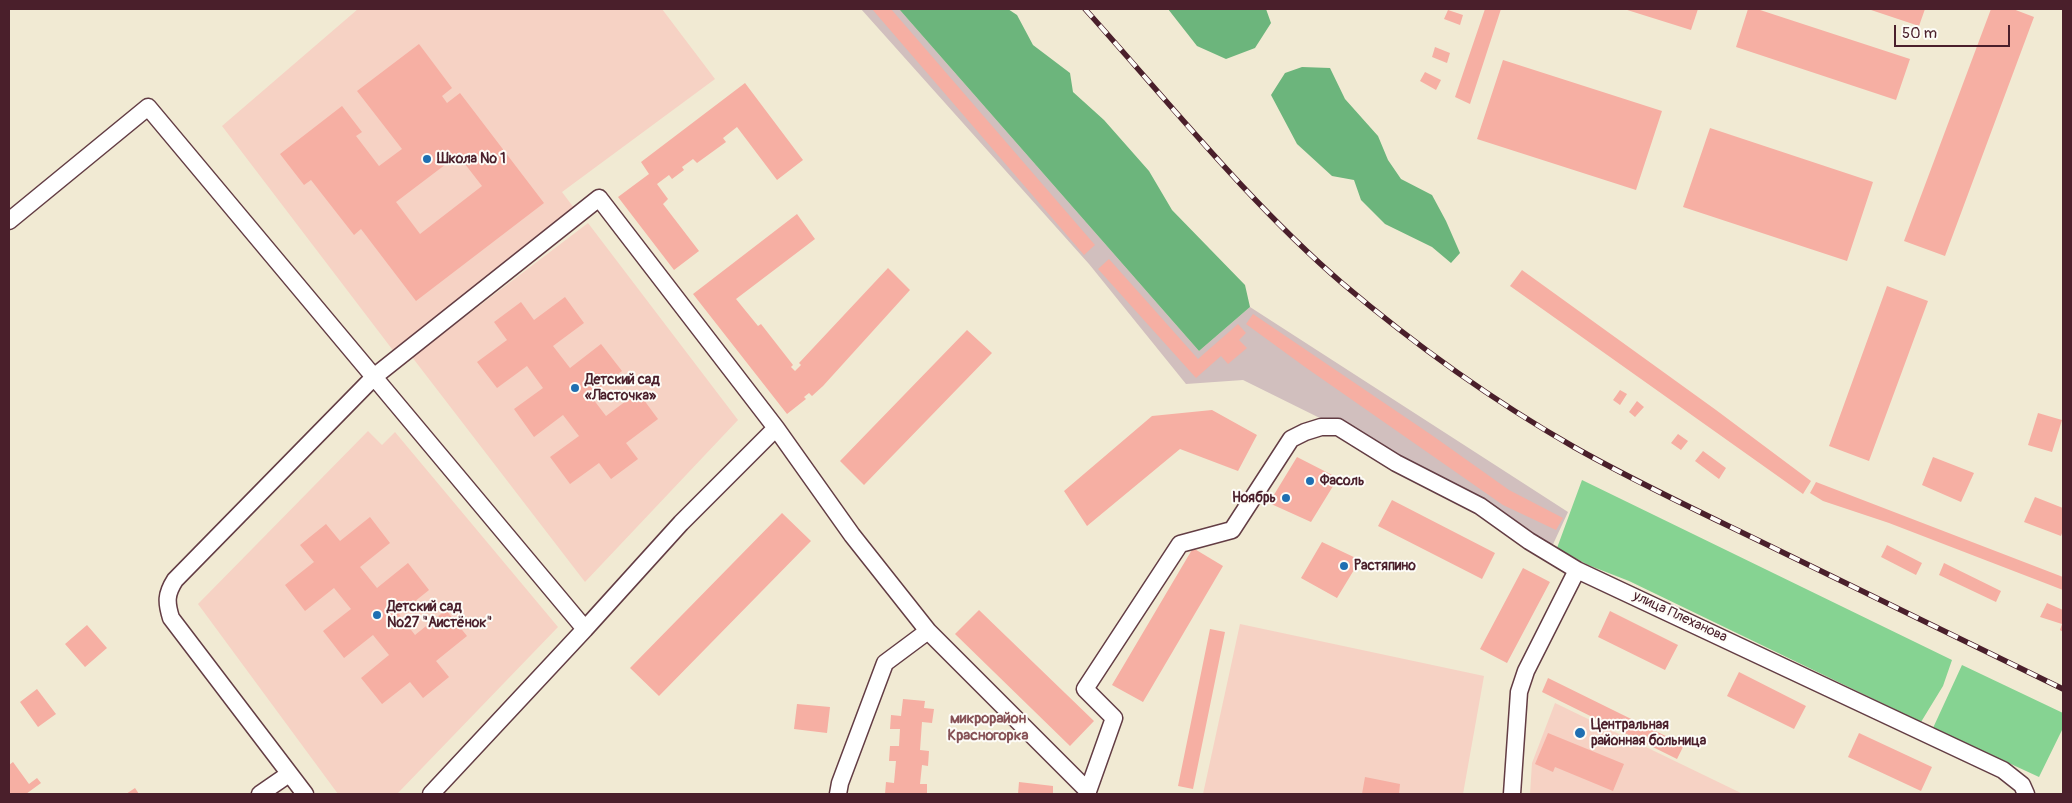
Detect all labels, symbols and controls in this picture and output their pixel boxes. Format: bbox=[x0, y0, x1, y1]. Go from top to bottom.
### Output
scale bar bbox=[1897, 15, 2013, 47]
text: 50 m bbox=[1902, 24, 1937, 43]
place label: Школа № 1 bbox=[437, 151, 506, 167]
marker: Школа № 1 bbox=[421, 153, 433, 165]
place label: Детский сад «Ласточка» bbox=[585, 372, 660, 404]
marker: Детский сад «Ласточка» bbox=[569, 382, 581, 394]
place label: Фасоль bbox=[1320, 473, 1364, 489]
marker: Фасоль bbox=[1304, 475, 1316, 487]
place label: Ноябрь bbox=[1232, 490, 1276, 506]
marker: Ноябрь bbox=[1280, 492, 1292, 504]
place label: Растяпино bbox=[1354, 558, 1416, 574]
marker: Растяпино bbox=[1338, 560, 1350, 572]
street label: улица Плеханова bbox=[1630, 588, 1730, 646]
place label: Детский сад №27 "Аистёнок" bbox=[387, 599, 492, 632]
marker: Детский сад №27 "Аистёнок" bbox=[371, 609, 383, 621]
district label: микрорайон Красногорка bbox=[948, 710, 1028, 745]
place label: Центральная районная больница bbox=[1591, 717, 1706, 750]
marker: Центральная районная больница bbox=[1573, 726, 1587, 740]

